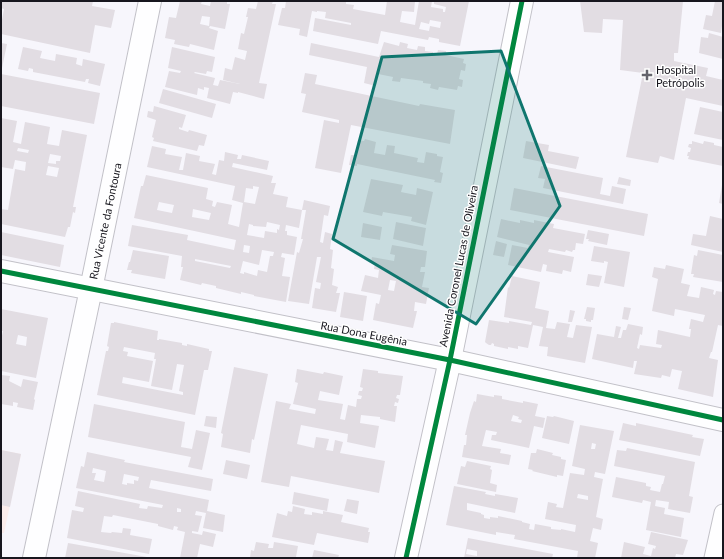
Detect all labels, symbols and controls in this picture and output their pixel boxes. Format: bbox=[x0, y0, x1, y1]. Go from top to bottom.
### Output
place label: Hospital Petrópolis bbox=[656, 63, 705, 89]
marker: Hospital Petrópolis bbox=[641, 69, 653, 81]
street label: Rua Vicente da Fontoura bbox=[86, 162, 124, 280]
street label: Avenida Coronel Lucas de Oliveira bbox=[436, 184, 480, 348]
street label: Rua Dona Eugênia bbox=[320, 318, 408, 348]

